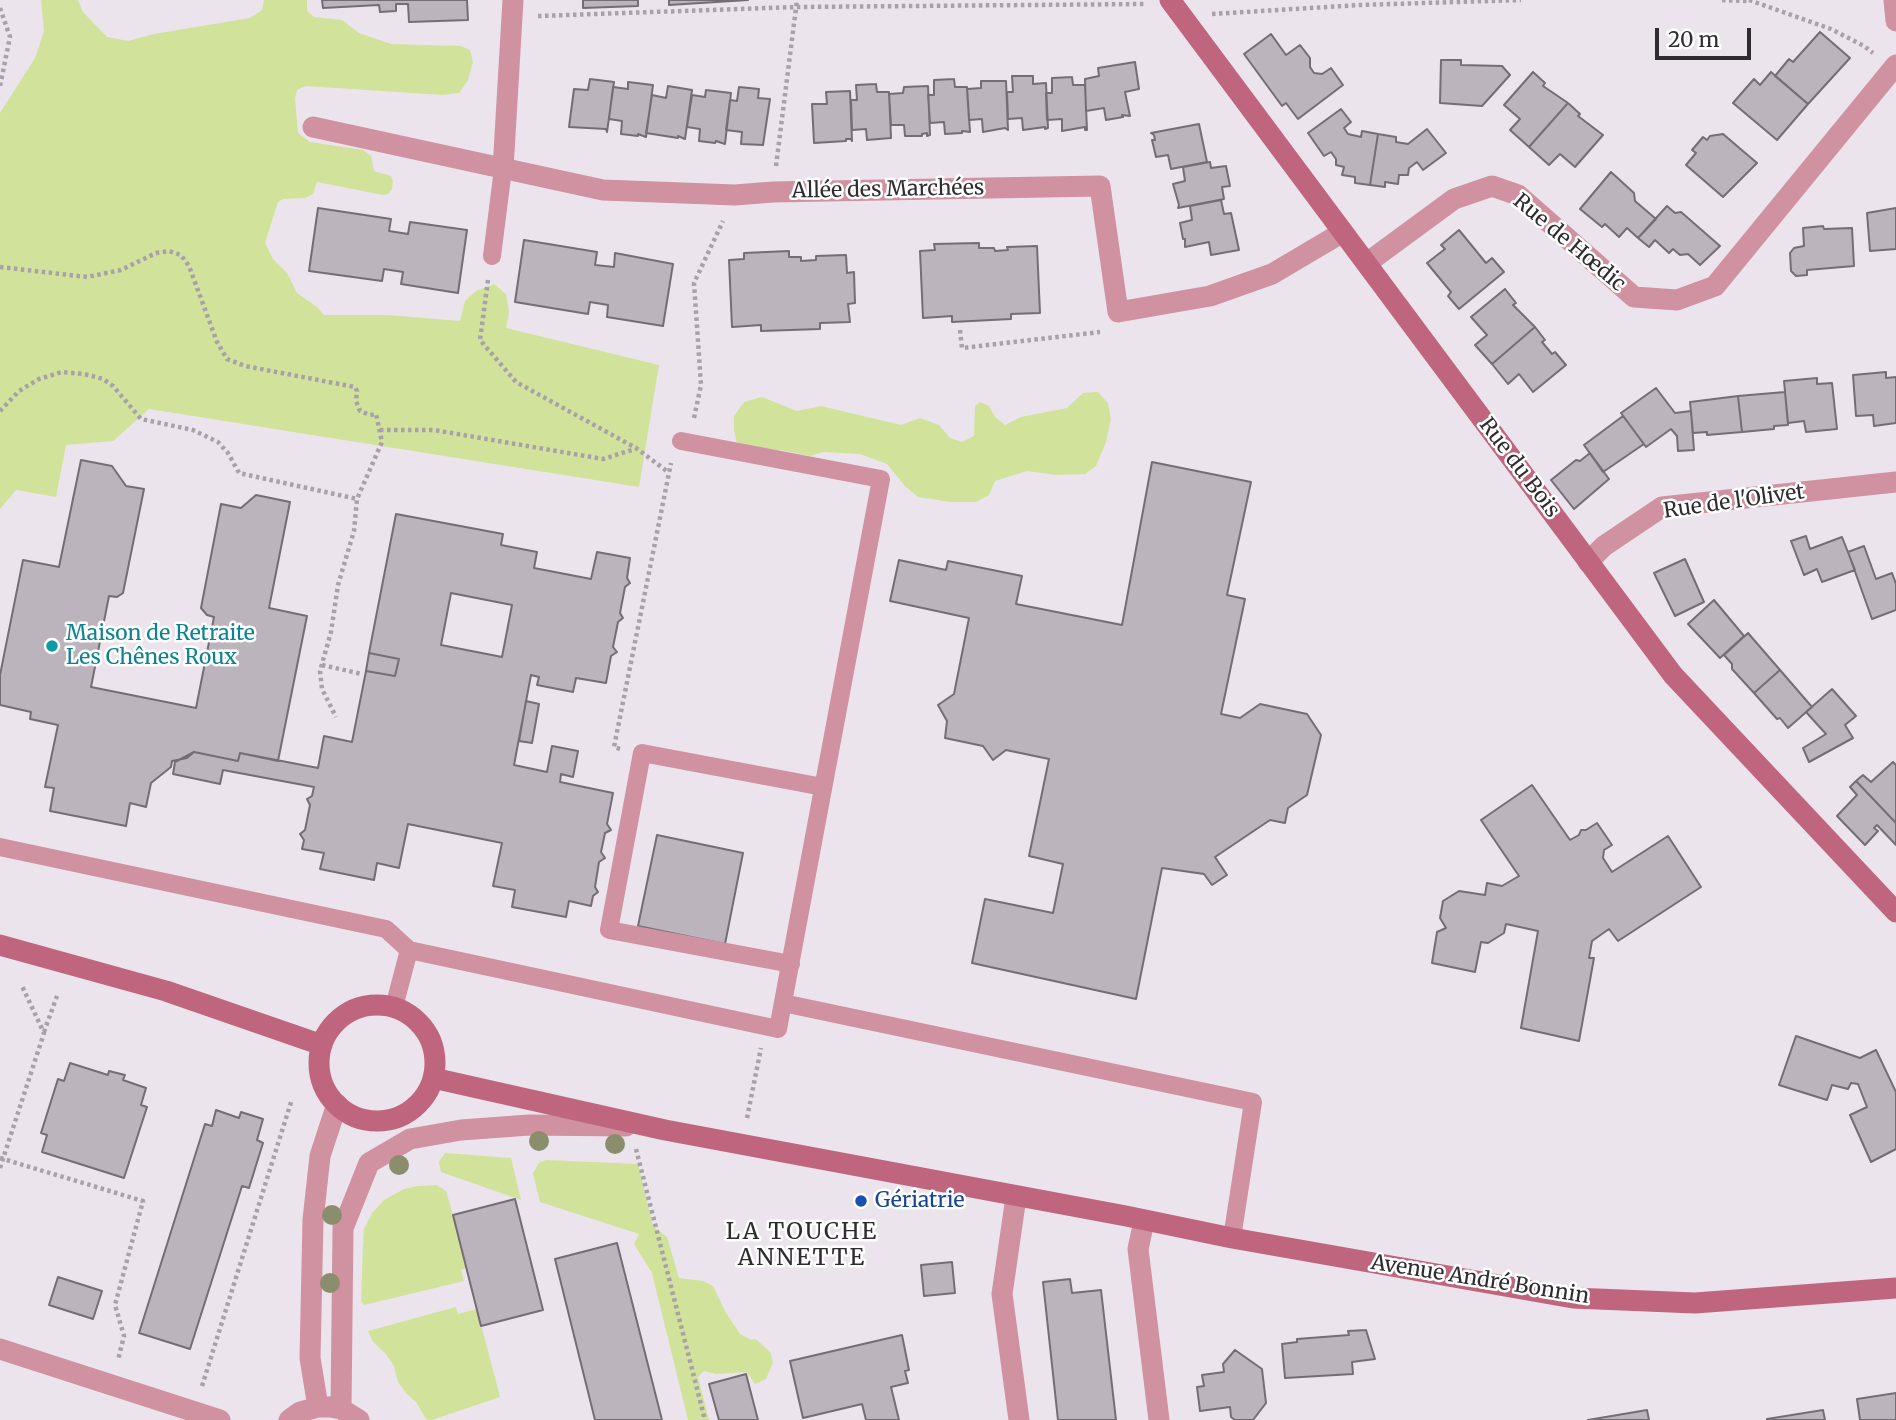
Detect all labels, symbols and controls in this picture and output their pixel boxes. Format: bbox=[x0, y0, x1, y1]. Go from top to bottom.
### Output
scale bar bbox=[1658, 14, 1754, 58]
text: 20 m bbox=[1668, 26, 1719, 53]
street label: Allée des Marchées bbox=[792, 176, 984, 204]
street label: Rue de Hœdic bbox=[1508, 189, 1630, 297]
street label: Rue du Bois bbox=[1473, 413, 1565, 523]
street label: Rue de l'Olivet bbox=[1662, 480, 1806, 524]
place label: Maison de Retraite Les Chênes Roux bbox=[66, 621, 255, 671]
marker: Maison de Retraite Les Chênes Roux bbox=[44, 638, 60, 654]
place label: Gériatrie bbox=[875, 1188, 965, 1214]
marker: Gériatrie bbox=[853, 1193, 869, 1209]
district label: LA TOUCHE ANNETTE bbox=[727, 1218, 877, 1272]
street label: Avenue André Bonnin bbox=[1369, 1250, 1591, 1310]

